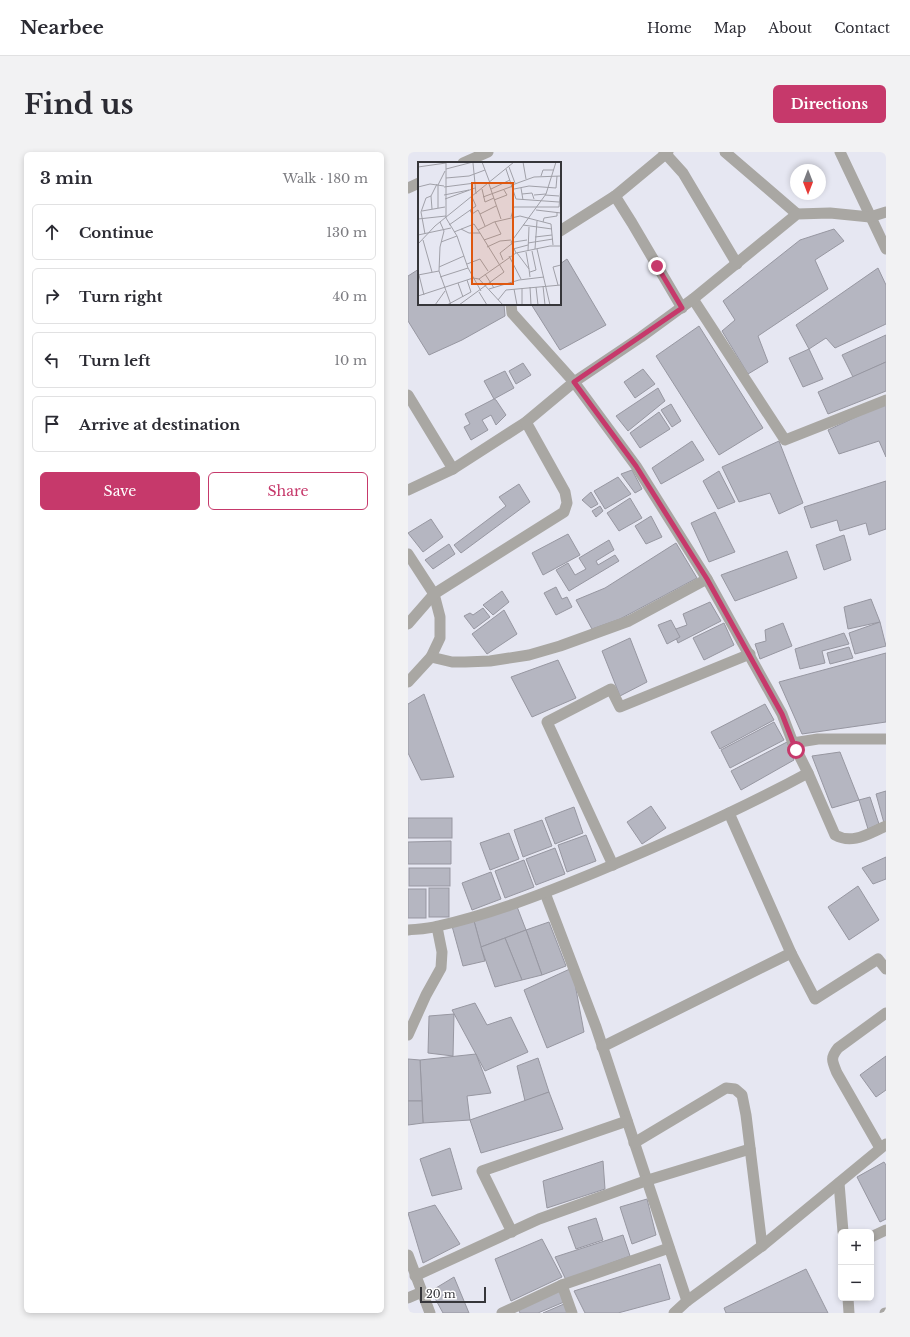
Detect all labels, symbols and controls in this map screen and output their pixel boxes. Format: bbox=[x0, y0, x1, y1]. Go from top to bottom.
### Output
text: Nearbee bbox=[20, 16, 104, 39]
text: Home bbox=[647, 19, 692, 37]
text: Map bbox=[714, 19, 746, 37]
text: About bbox=[768, 19, 812, 37]
text: Contact bbox=[834, 19, 890, 37]
button: Directions bbox=[773, 85, 886, 123]
text: Find us bbox=[24, 87, 134, 122]
inset map bbox=[418, 162, 561, 305]
north arrow bbox=[790, 164, 826, 200]
text: 3 min bbox=[40, 168, 93, 189]
text: Walk · 180 m bbox=[283, 170, 368, 187]
icon: ahead bbox=[41, 221, 63, 243]
text: Continue bbox=[79, 223, 154, 242]
text: 130 m bbox=[326, 224, 367, 241]
route end bbox=[648, 257, 666, 275]
icon: right bbox=[41, 285, 63, 307]
text: Turn right bbox=[79, 287, 162, 306]
text: 40 m bbox=[332, 288, 367, 305]
icon: left bbox=[41, 349, 63, 371]
text: Turn left bbox=[79, 351, 150, 370]
text: 10 m bbox=[334, 352, 367, 369]
icon: arrive bbox=[41, 413, 63, 435]
text: Arrive at destination bbox=[79, 415, 240, 434]
button: Save bbox=[40, 472, 200, 510]
button: Share bbox=[208, 472, 368, 510]
route start bbox=[787, 741, 805, 759]
map controls bbox=[838, 1229, 874, 1301]
button: + bbox=[838, 1229, 874, 1265]
button: − bbox=[838, 1265, 874, 1301]
scale bar bbox=[420, 1285, 486, 1304]
text: 20 m bbox=[426, 1287, 456, 1301]

